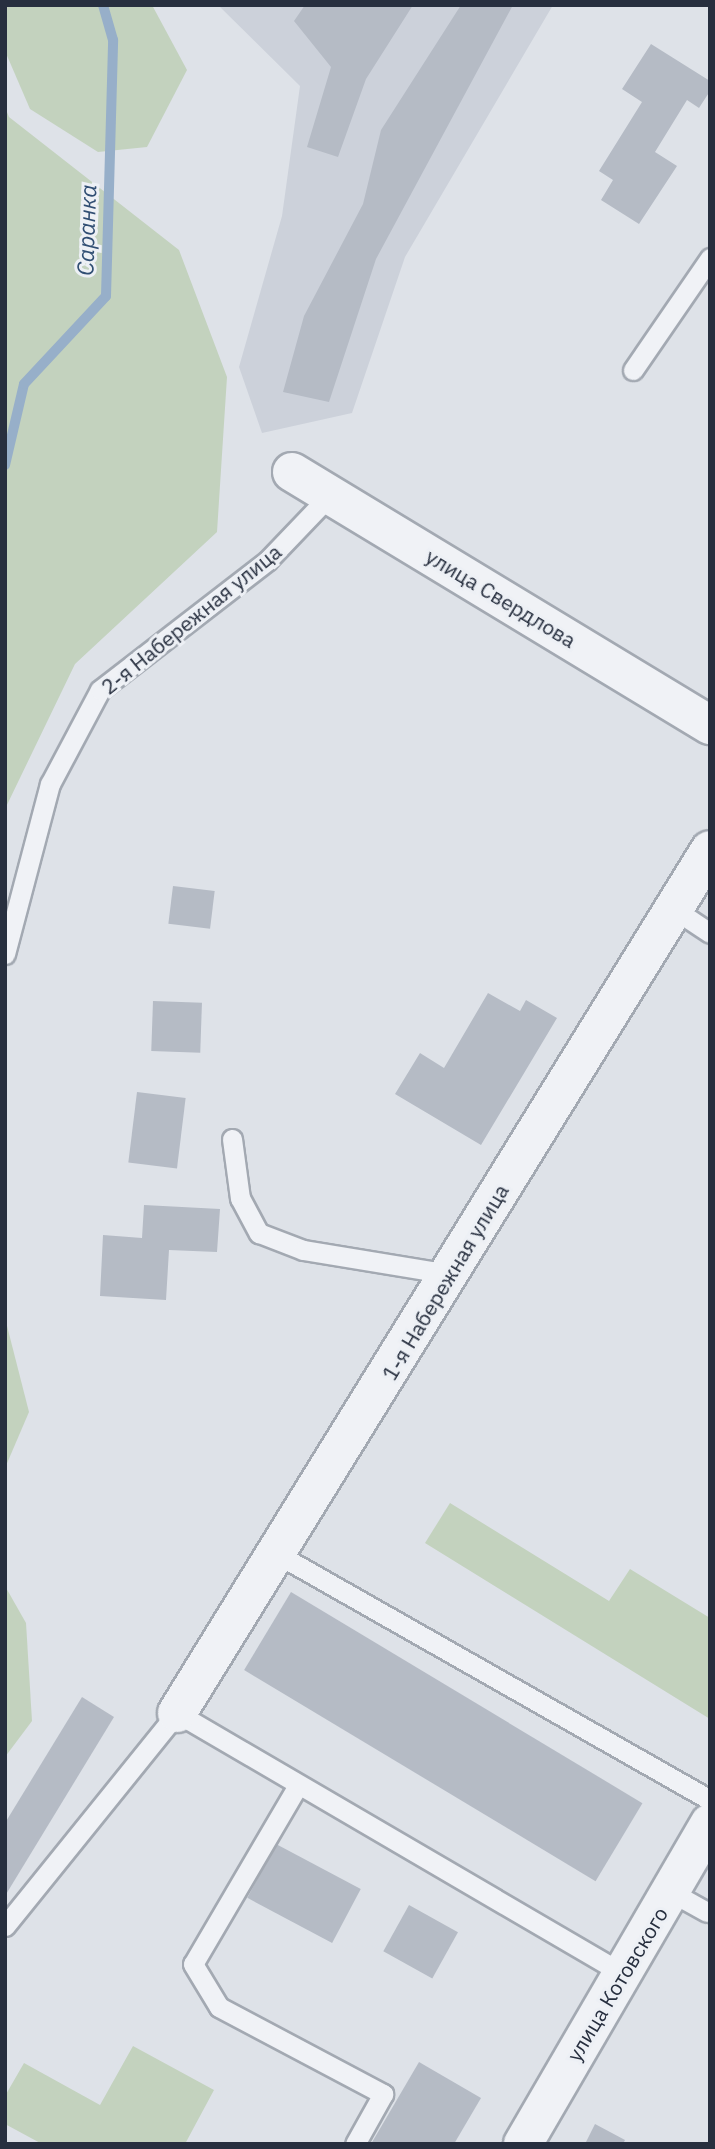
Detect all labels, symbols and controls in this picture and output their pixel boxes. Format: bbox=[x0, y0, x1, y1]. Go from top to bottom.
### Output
water label: Саранка bbox=[71, 184, 101, 276]
street label: 2-я Набережная улица bbox=[96, 539, 286, 699]
street label: улица Свердлова bbox=[421, 543, 581, 653]
street label: 1-я Набережная улица bbox=[376, 1179, 514, 1385]
street label: улица Котовского bbox=[561, 1902, 673, 2066]

